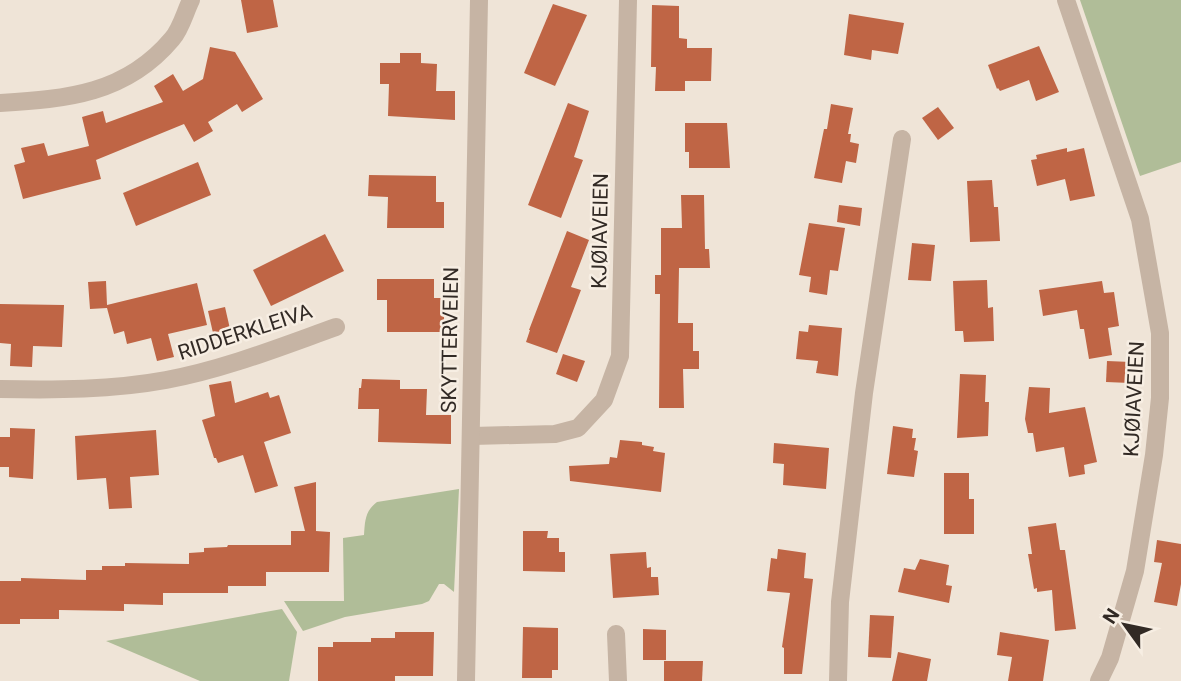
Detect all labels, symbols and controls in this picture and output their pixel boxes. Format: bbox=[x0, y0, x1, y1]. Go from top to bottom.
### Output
street label: KJØIAVEIEN bbox=[587, 173, 613, 289]
street label: SKYTTERVEIEN bbox=[437, 267, 463, 413]
street label: RIDDERKLEIVA bbox=[175, 299, 315, 365]
street label: KJØIAVEIEN bbox=[1119, 341, 1149, 457]
north arrow bbox=[1090, 590, 1160, 660]
text: N bbox=[1098, 604, 1124, 628]

